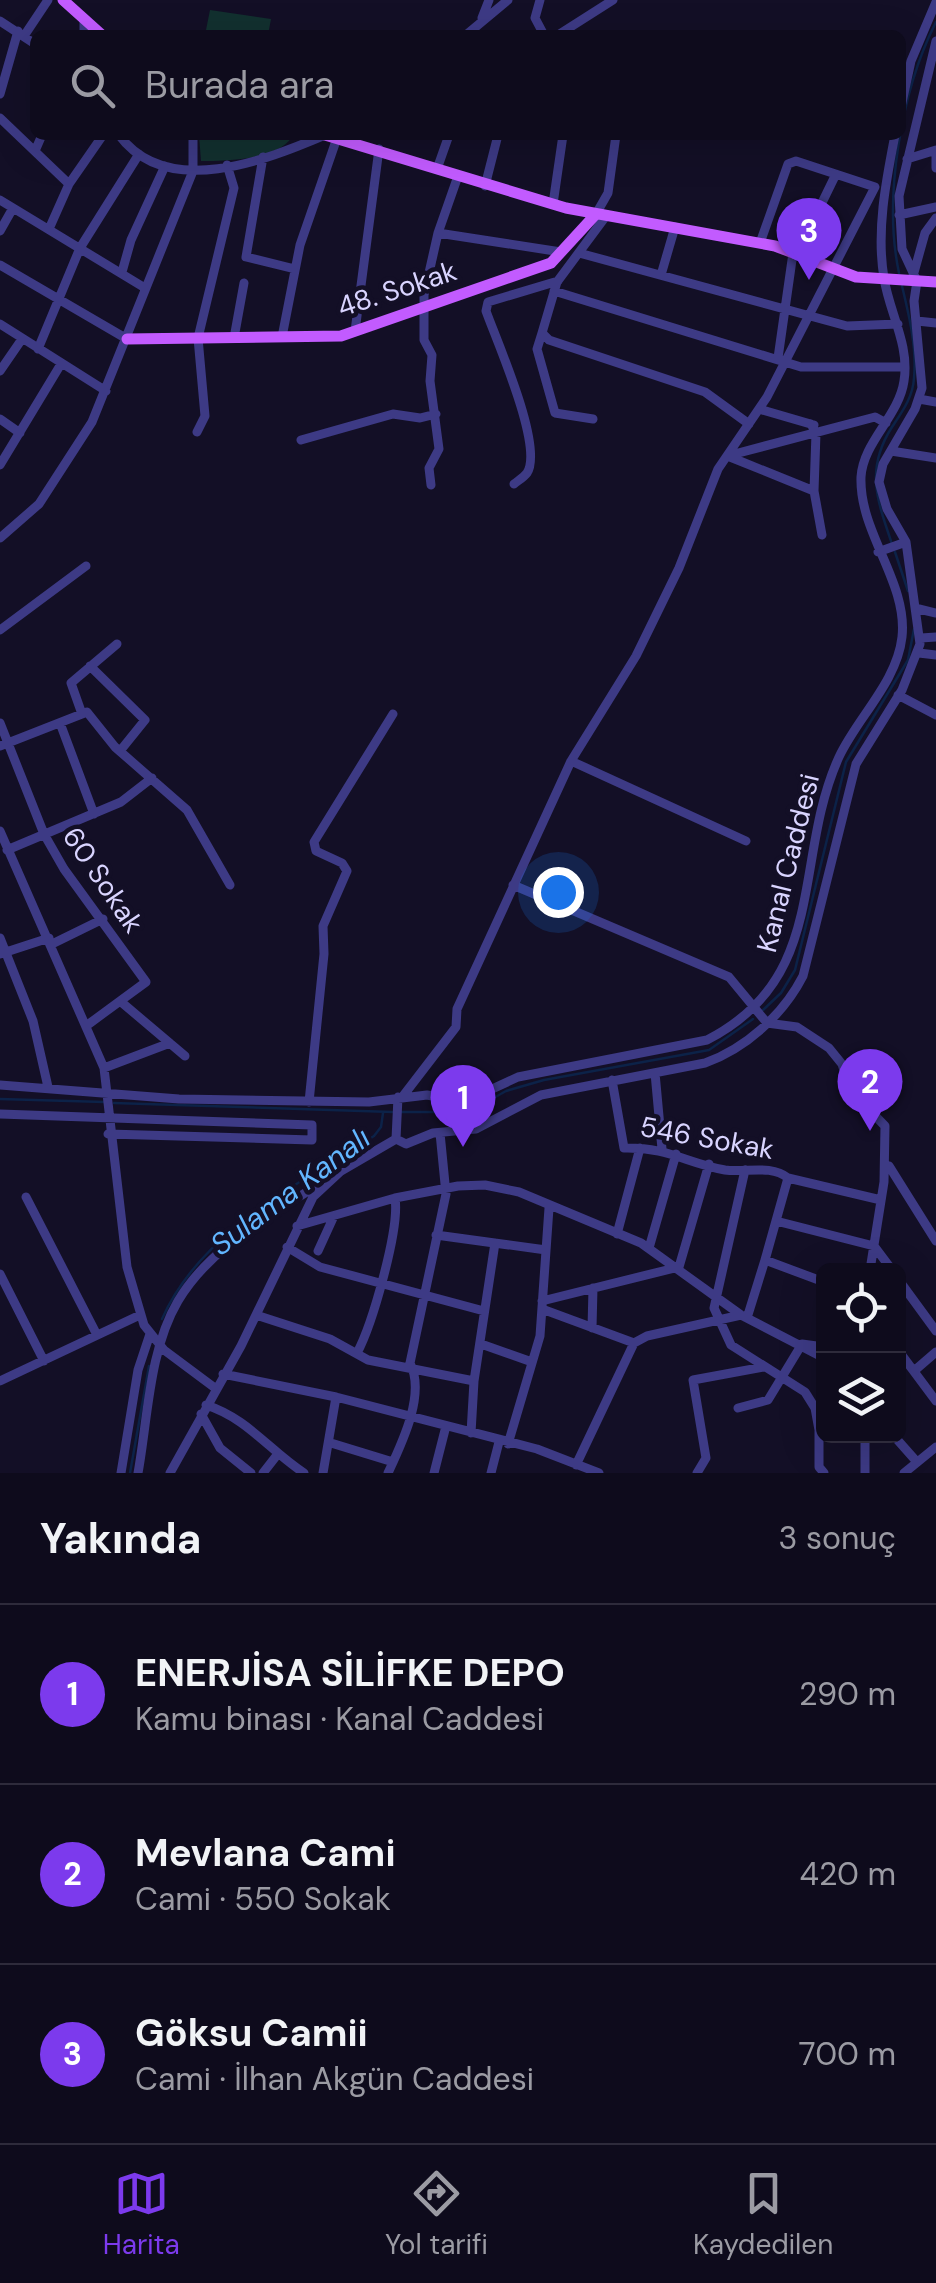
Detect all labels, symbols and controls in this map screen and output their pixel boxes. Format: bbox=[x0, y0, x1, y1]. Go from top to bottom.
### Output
search box bbox=[30, 30, 906, 140]
icon: search bbox=[65, 58, 120, 113]
text: Burada ara bbox=[145, 60, 334, 110]
pin: 3 bbox=[776, 198, 842, 280]
street label: 48. Sokak bbox=[333, 252, 461, 326]
street label: Kanal Caddesi bbox=[748, 770, 828, 956]
street label: 60 Sokak bbox=[54, 820, 152, 940]
your location bbox=[533, 867, 584, 918]
pin: 2 bbox=[838, 1048, 902, 1131]
pin: 1 bbox=[430, 1064, 496, 1147]
street label: 546 Sokak bbox=[637, 1108, 777, 1168]
water label: Sulama Kanalı bbox=[202, 1118, 378, 1264]
map controls bbox=[816, 1263, 906, 1443]
button: locate bbox=[816, 1263, 906, 1353]
button: layers bbox=[816, 1353, 906, 1443]
text: Yakında bbox=[40, 1511, 201, 1566]
text: 3 sonuç bbox=[779, 1517, 896, 1559]
text: ENERJİSA SİLİFKE DEPO bbox=[135, 1648, 565, 1698]
text: 1 bbox=[67, 1673, 78, 1715]
text: 290 m bbox=[799, 1673, 896, 1715]
text: Kamu binası · Kanal Caddesi bbox=[135, 1698, 544, 1740]
text: Mevlana Cami bbox=[135, 1828, 396, 1878]
text: 2 bbox=[63, 1853, 82, 1895]
text: 420 m bbox=[800, 1853, 896, 1895]
text: Cami · 550 Sokak bbox=[135, 1878, 391, 1920]
text: Göksu Camii bbox=[135, 2008, 368, 2058]
text: 3 bbox=[63, 2033, 82, 2075]
text: 700 m bbox=[799, 2033, 896, 2075]
text: Cami · İlhan Akgün Caddesi bbox=[135, 2058, 534, 2100]
tab: Harita bbox=[103, 2166, 180, 2263]
tab: Yol tarifi bbox=[385, 2166, 488, 2263]
tab: Kaydedilen bbox=[693, 2166, 833, 2263]

